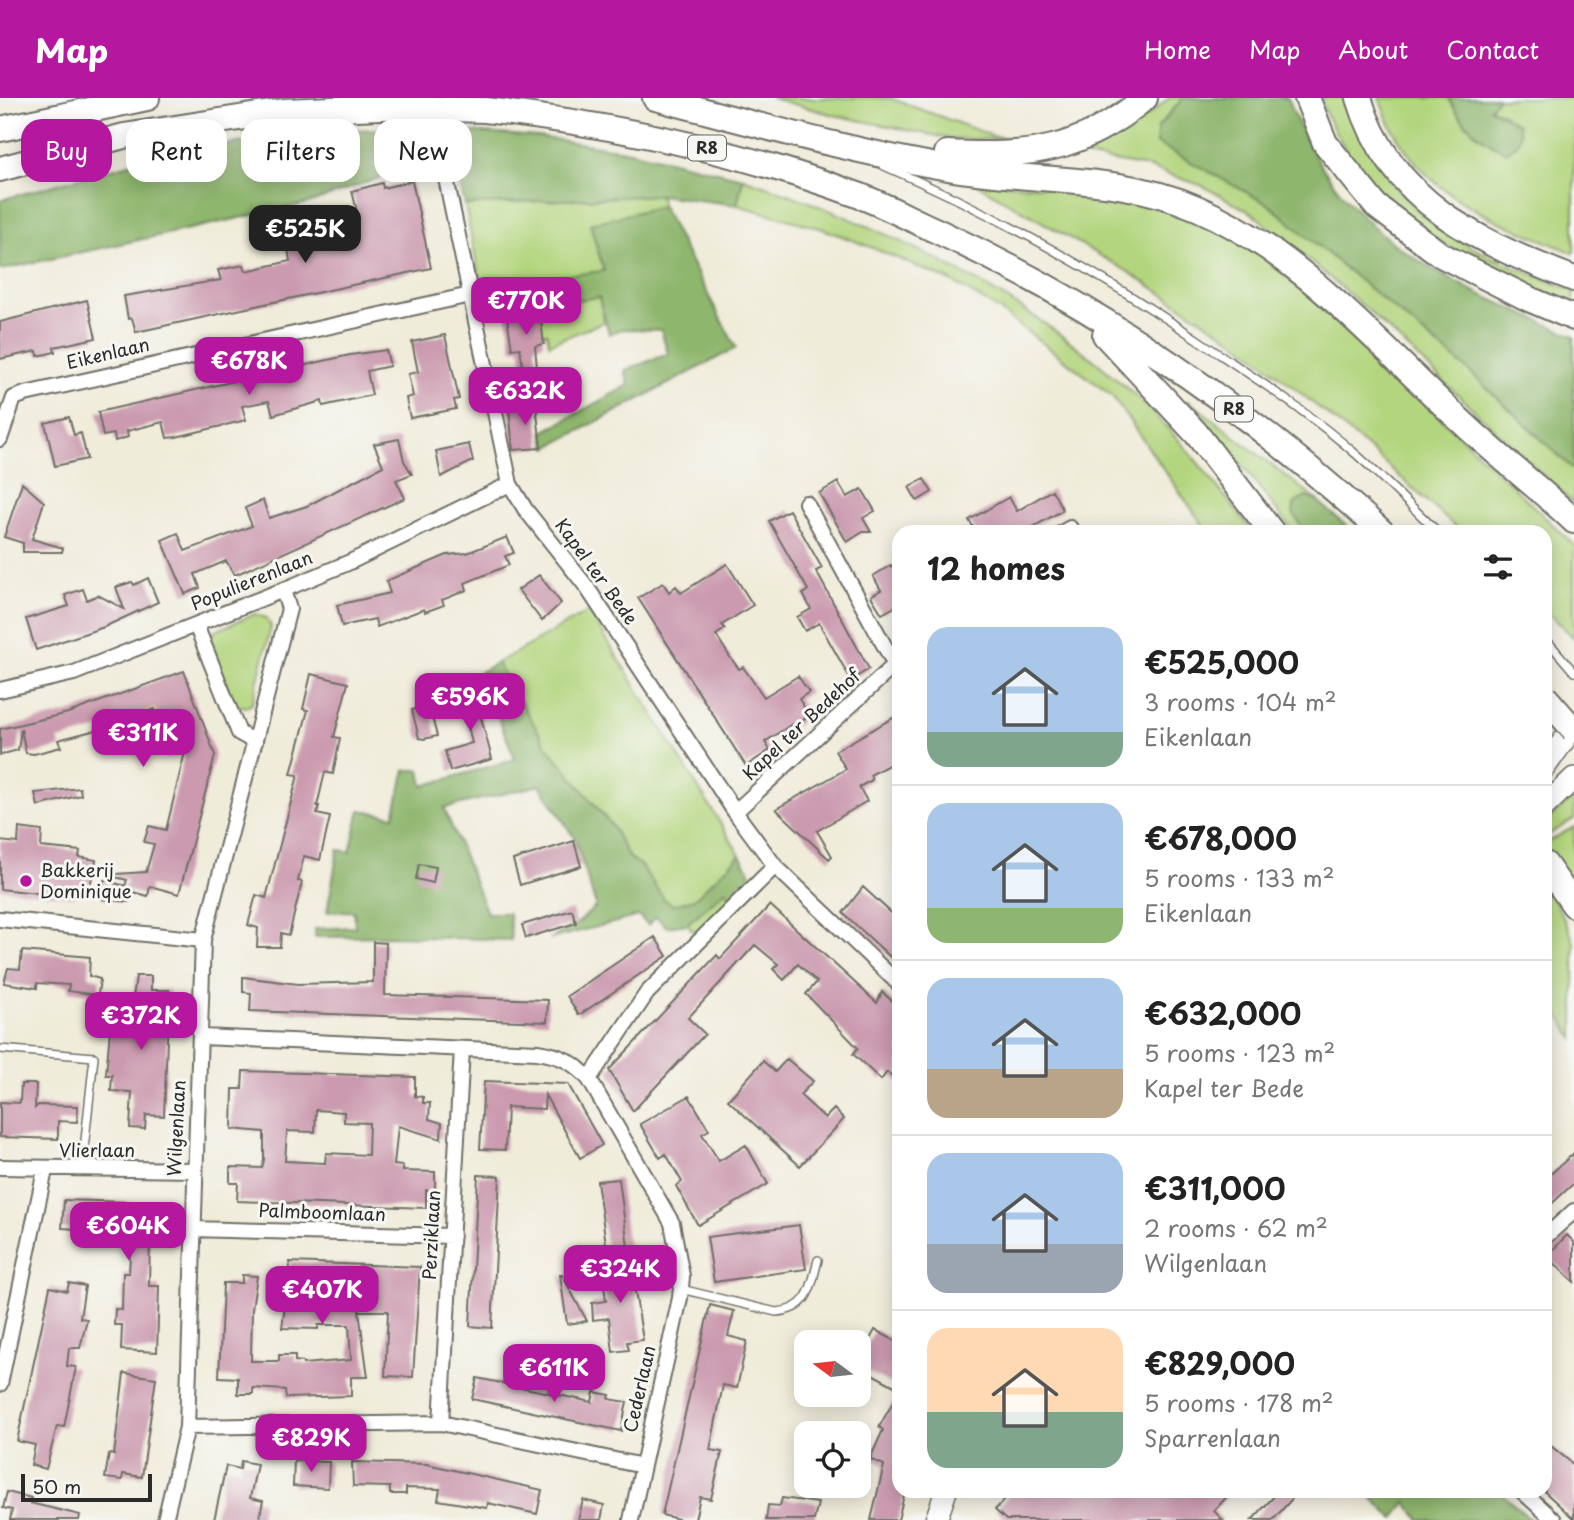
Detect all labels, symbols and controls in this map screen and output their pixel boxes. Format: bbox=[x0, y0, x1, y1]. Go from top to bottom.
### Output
text: Map bbox=[35, 24, 108, 74]
text: Home bbox=[1144, 31, 1211, 67]
text: Map bbox=[1249, 31, 1300, 67]
text: About bbox=[1338, 31, 1408, 67]
text: Contact bbox=[1446, 31, 1539, 67]
chip: Buy bbox=[21, 119, 112, 182]
chip: Rent bbox=[126, 119, 227, 182]
chip: Filters bbox=[241, 119, 360, 182]
chip: New bbox=[374, 119, 472, 182]
road number: R8 bbox=[688, 136, 726, 160]
pin: €525K bbox=[256, 206, 354, 265]
text: €525K bbox=[265, 210, 345, 245]
pin: €770K bbox=[477, 278, 575, 337]
text: €770K bbox=[487, 282, 565, 317]
street label: Eikenlaan bbox=[63, 330, 152, 375]
pin: €678K bbox=[200, 338, 298, 397]
text: €678K bbox=[211, 342, 287, 377]
pin: €632K bbox=[476, 368, 574, 427]
text: €632K bbox=[485, 372, 565, 407]
road number: R8 bbox=[1215, 396, 1253, 422]
street label: Kapel ter Bede bbox=[549, 513, 645, 630]
street label: Populierenlaan bbox=[186, 543, 317, 616]
text: 12 homes bbox=[927, 545, 1065, 590]
icon: filters bbox=[1479, 548, 1517, 586]
text: €525,000 bbox=[1144, 639, 1299, 684]
icon: home bbox=[983, 655, 1067, 739]
street label: Kapel ter Bedehof bbox=[736, 661, 867, 786]
pin: €596K bbox=[421, 674, 519, 733]
text: €596K bbox=[431, 678, 509, 713]
text: 3 rooms · 104 m² bbox=[1144, 684, 1337, 719]
pin: €311K bbox=[94, 710, 192, 769]
text: €311K bbox=[108, 714, 178, 749]
text: Eikenlaan bbox=[1144, 719, 1252, 754]
text: €678,000 bbox=[1144, 815, 1297, 860]
icon: home bbox=[983, 831, 1067, 915]
place label: Bakkerij Dominique bbox=[40, 856, 132, 904]
text: 5 rooms · 133 m² bbox=[1144, 860, 1335, 895]
marker: Bakkerij Dominique bbox=[18, 873, 34, 889]
text: Eikenlaan bbox=[1144, 895, 1252, 930]
text: €632,000 bbox=[1144, 990, 1301, 1035]
pin: €372K bbox=[92, 992, 190, 1052]
text: €372K bbox=[101, 997, 181, 1032]
icon: home bbox=[983, 1006, 1067, 1090]
text: 5 rooms · 123 m² bbox=[1144, 1035, 1335, 1070]
text: Kapel ter Bede bbox=[1144, 1070, 1304, 1105]
street label: Wilgenlaan bbox=[159, 1079, 192, 1177]
street label: Vlierlaan bbox=[59, 1136, 135, 1163]
text: €311,000 bbox=[1144, 1165, 1286, 1210]
icon: home bbox=[983, 1181, 1067, 1265]
street label: Perziklaan bbox=[415, 1189, 446, 1281]
street label: Palmboomlaan bbox=[258, 1196, 386, 1227]
pin: €604K bbox=[79, 1202, 177, 1262]
text: €604K bbox=[86, 1207, 170, 1242]
text: 2 rooms · 62 m² bbox=[1144, 1210, 1328, 1245]
text: Wilgenlaan bbox=[1144, 1245, 1268, 1280]
pin: €324K bbox=[571, 1246, 669, 1305]
text: €324K bbox=[580, 1250, 660, 1285]
pin: €407K bbox=[273, 1266, 371, 1326]
text: €407K bbox=[282, 1271, 362, 1306]
north arrow bbox=[794, 1330, 872, 1407]
map controls bbox=[794, 1330, 871, 1498]
text: €829,000 bbox=[1144, 1340, 1295, 1385]
street label: Cederlaan bbox=[615, 1343, 662, 1435]
pin: €611K bbox=[505, 1344, 603, 1404]
text: €611K bbox=[519, 1349, 589, 1384]
icon: home bbox=[983, 1356, 1067, 1440]
text: 5 rooms · 178 m² bbox=[1144, 1385, 1334, 1420]
pin: €829K bbox=[262, 1414, 360, 1474]
text: €829K bbox=[271, 1419, 351, 1454]
text: Sparrenlaan bbox=[1144, 1420, 1281, 1455]
button: locate bbox=[794, 1421, 871, 1498]
scale bar bbox=[21, 1471, 152, 1503]
text: 50 m bbox=[32, 1472, 81, 1500]

